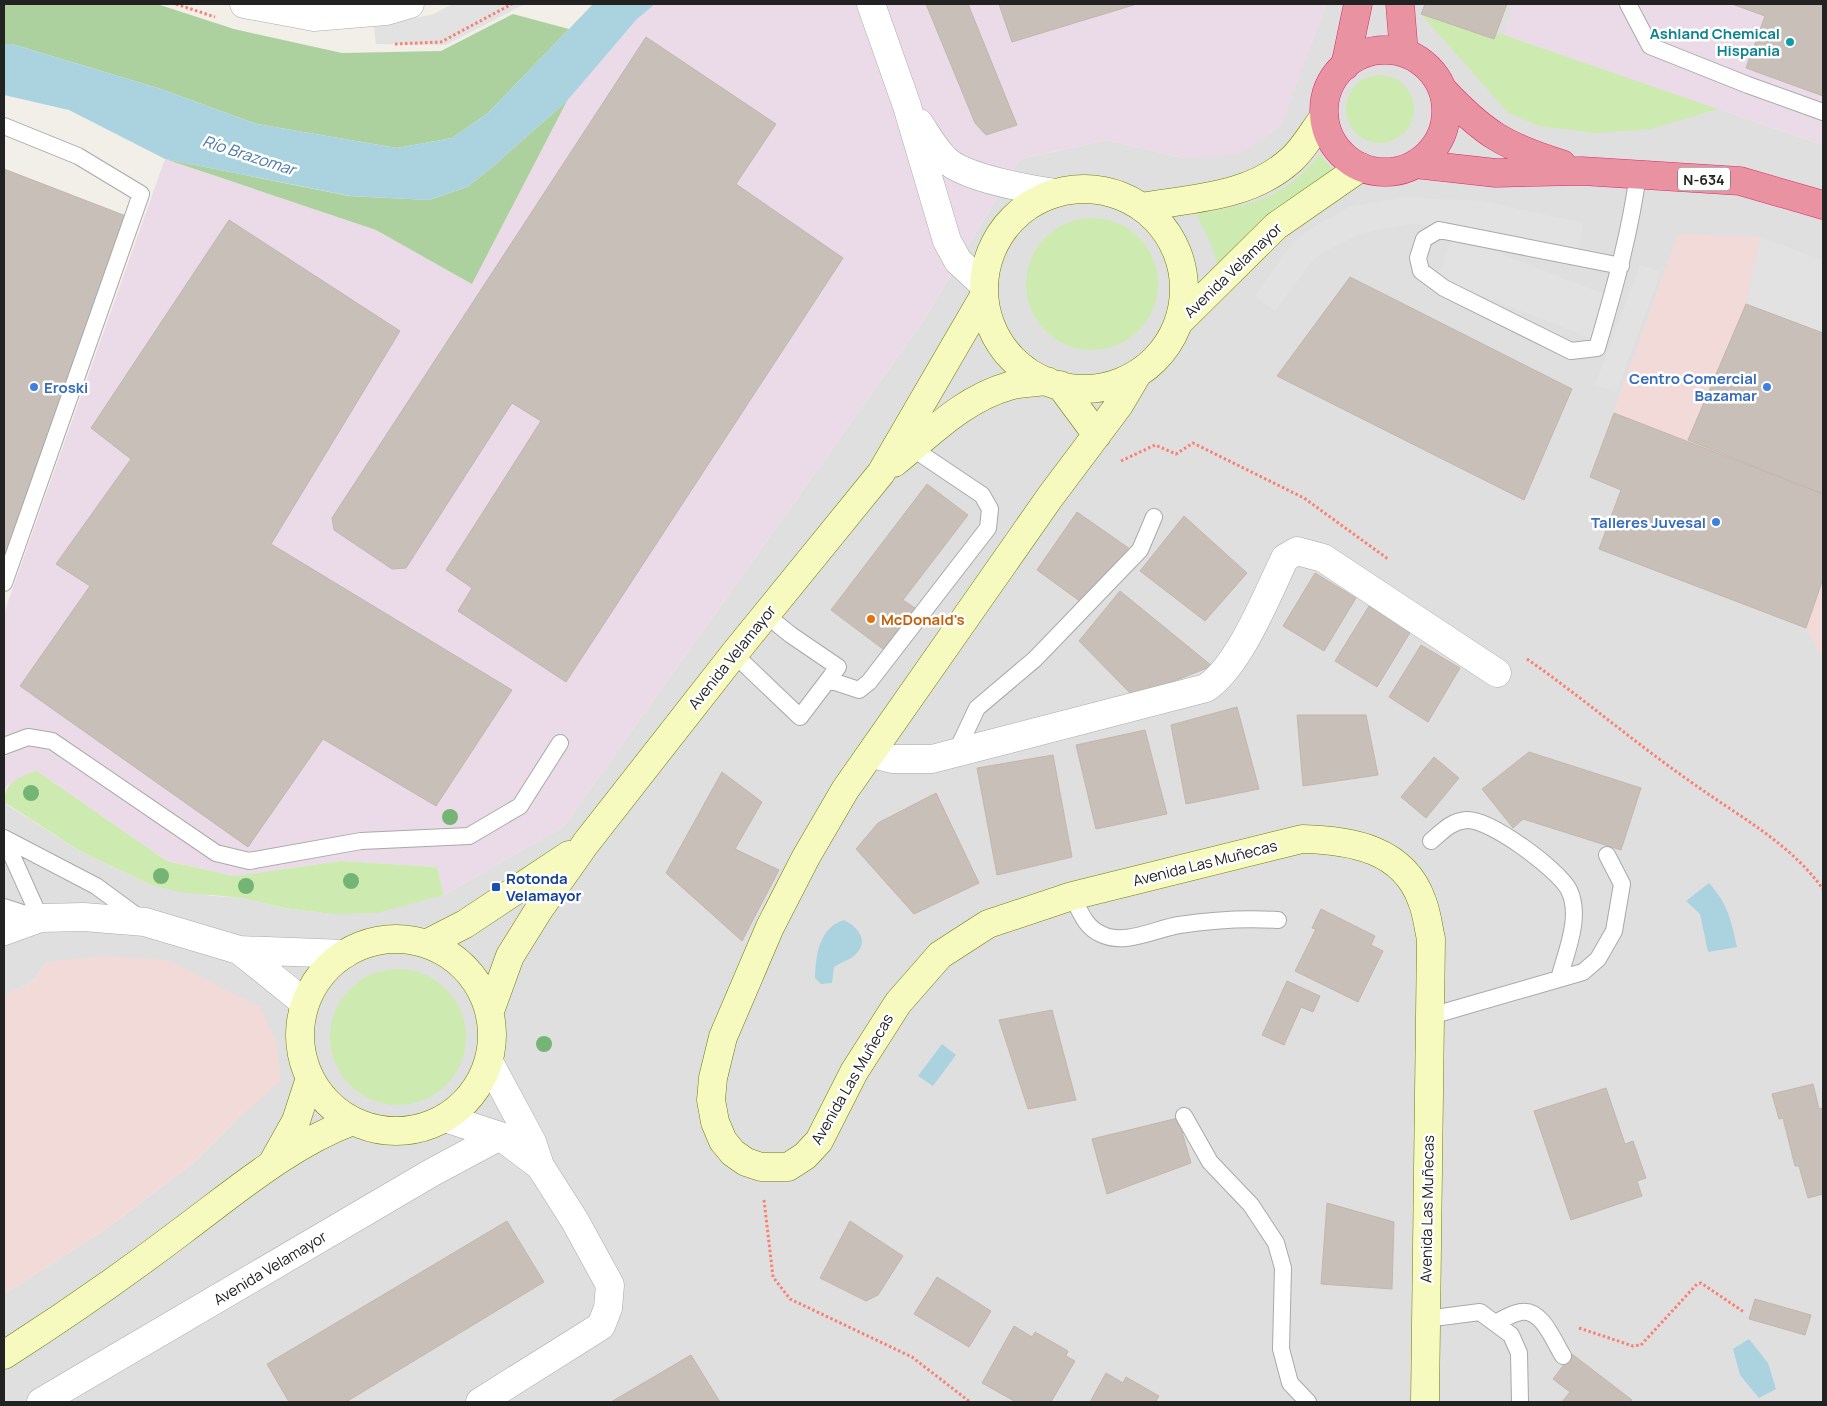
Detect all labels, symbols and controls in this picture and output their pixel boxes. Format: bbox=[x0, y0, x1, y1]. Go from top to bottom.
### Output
place label: Ashland Chemical Hispania bbox=[1650, 23, 1780, 61]
marker: Ashland Chemical Hispania bbox=[1784, 36, 1796, 48]
water label: Río Brazomar bbox=[200, 130, 300, 181]
road number: N-634 bbox=[1678, 168, 1730, 190]
street label: Avenida Velamayor bbox=[1179, 217, 1287, 322]
place label: Centro Comercial Bazamar bbox=[1629, 368, 1757, 406]
place label: Eroski bbox=[44, 377, 88, 398]
marker: Eroski bbox=[28, 381, 40, 393]
marker: Centro Comercial Bazamar bbox=[1761, 381, 1773, 393]
place label: Talleres Juvesal bbox=[1591, 512, 1706, 533]
marker: Talleres Juvesal bbox=[1710, 516, 1722, 528]
street label: Avenida Velamayor bbox=[683, 600, 781, 714]
place label: McDonald's bbox=[881, 609, 965, 630]
marker: McDonald's bbox=[865, 613, 877, 625]
street label: Avenida Las Muñecas bbox=[1131, 835, 1279, 891]
place label: Rotonda Velamayor bbox=[506, 868, 582, 906]
marker: Rotonda Velamayor bbox=[490, 881, 502, 893]
street label: Avenida Las Muñecas bbox=[806, 1010, 898, 1148]
street label: Avenida Las Muñecas bbox=[1415, 1135, 1439, 1283]
street label: Avenida Velamayor bbox=[209, 1226, 331, 1310]

